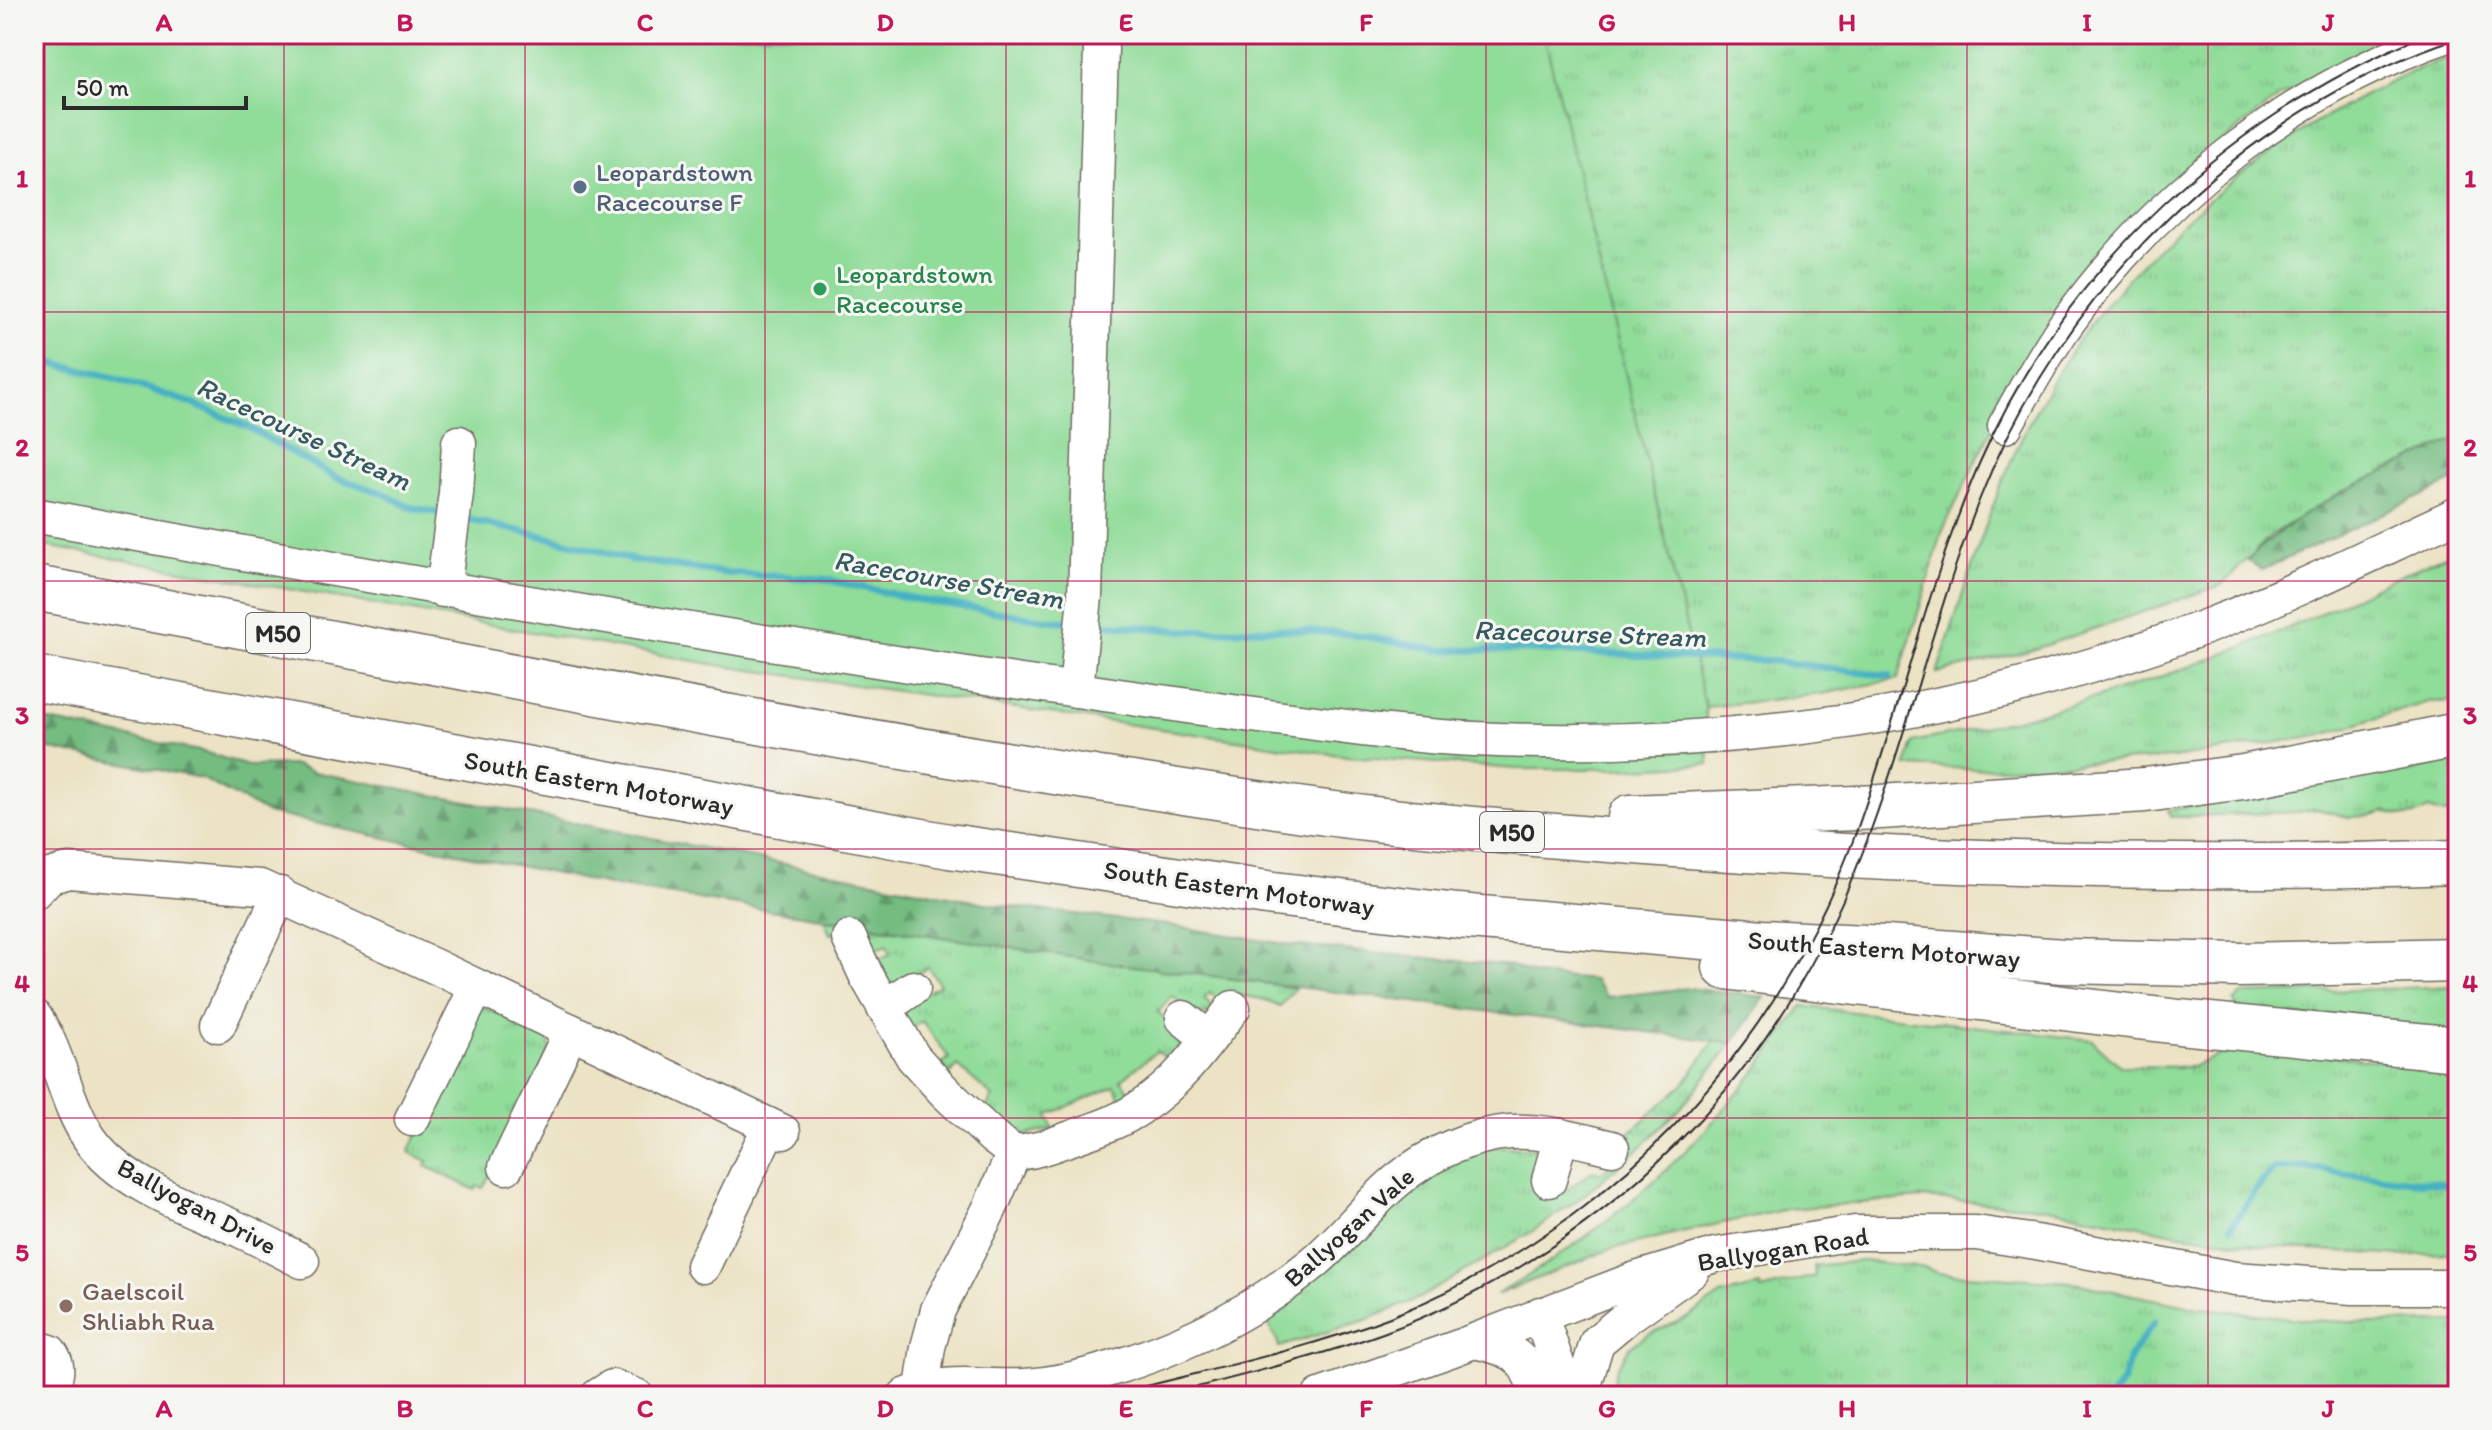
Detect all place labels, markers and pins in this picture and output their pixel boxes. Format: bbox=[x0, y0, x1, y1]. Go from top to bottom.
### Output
place label: Leopardstown Racecourse F bbox=[596, 156, 753, 218]
marker: Leopardstown Racecourse F bbox=[571, 178, 589, 196]
place label: Leopardstown Racecourse bbox=[836, 258, 993, 320]
marker: Leopardstown Racecourse bbox=[811, 280, 829, 298]
place label: Gaelscoil Shliabh Rua bbox=[82, 1275, 215, 1337]
marker: Gaelscoil Shliabh Rua bbox=[57, 1297, 75, 1315]

